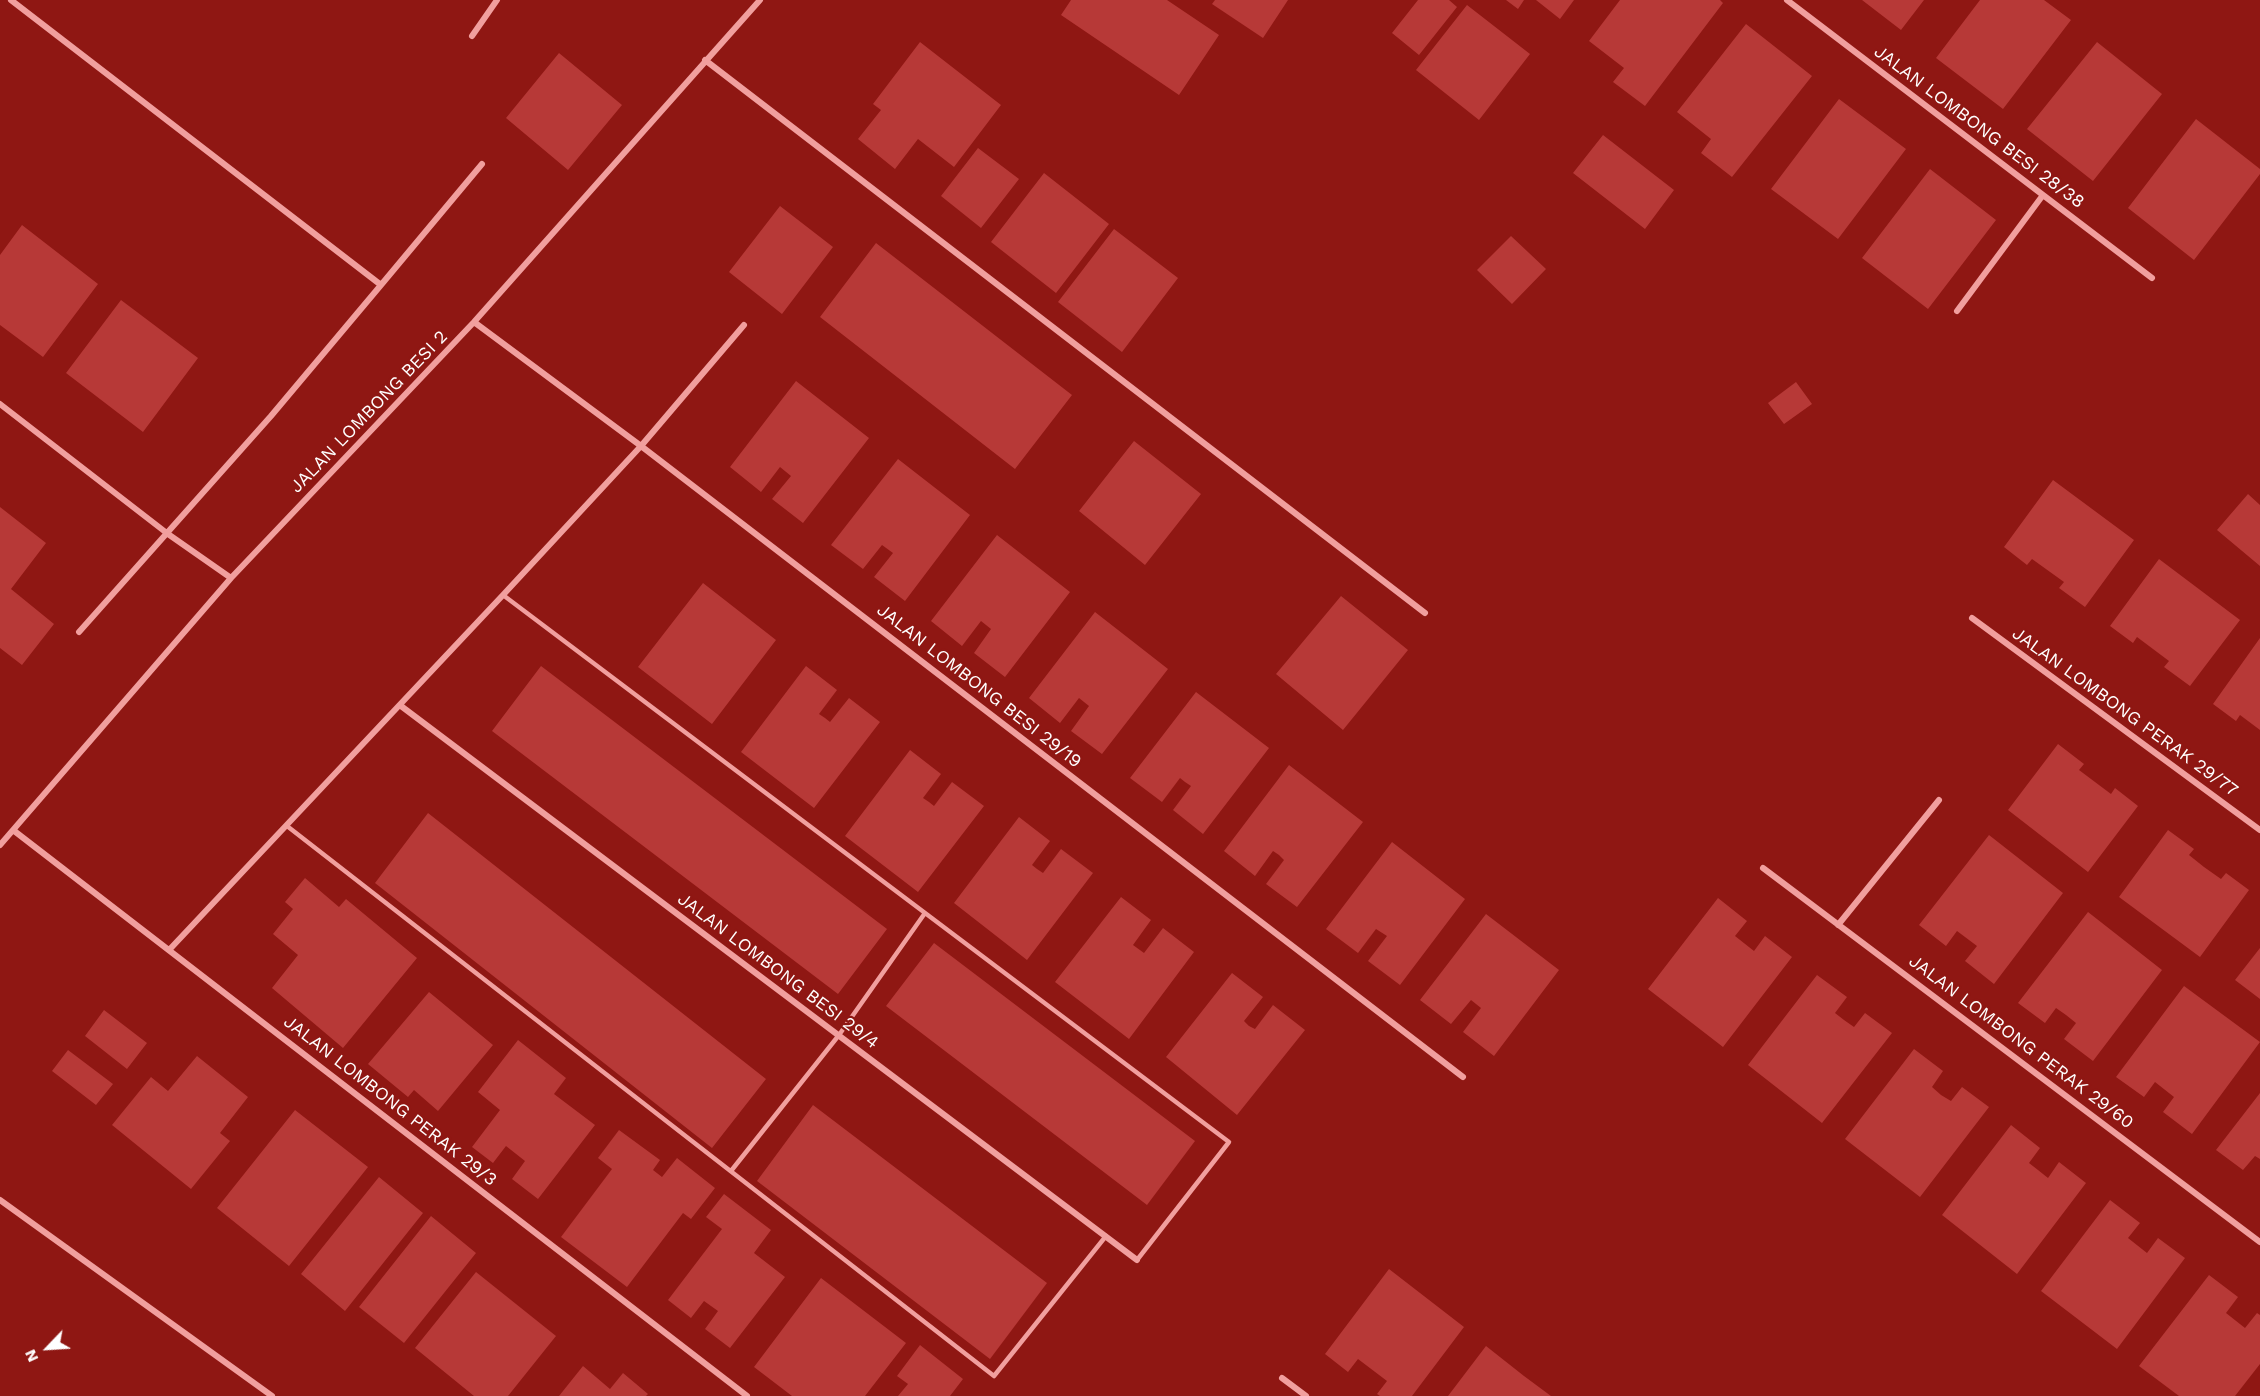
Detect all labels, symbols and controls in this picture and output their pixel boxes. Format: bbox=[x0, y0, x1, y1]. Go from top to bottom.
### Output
street label: JALAN LOMBONG BESI 28/38 bbox=[1870, 41, 2088, 213]
street label: JALAN LOMBONG BESI 2 bbox=[286, 326, 452, 498]
street label: JALAN LOMBONG BESI 29/19 bbox=[872, 599, 1086, 773]
street label: JALAN LOMBONG PERAK 29/77 bbox=[2008, 623, 2242, 801]
street label: JALAN LOMBONG BESI 29/4 bbox=[673, 888, 883, 1054]
street label: JALAN LOMBONG PERAK 29/60 bbox=[1904, 950, 2138, 1134]
street label: JALAN LOMBONG PERAK 29/3 bbox=[279, 1011, 501, 1191]
north arrow bbox=[18, 1318, 78, 1378]
text: N bbox=[20, 1346, 42, 1365]

